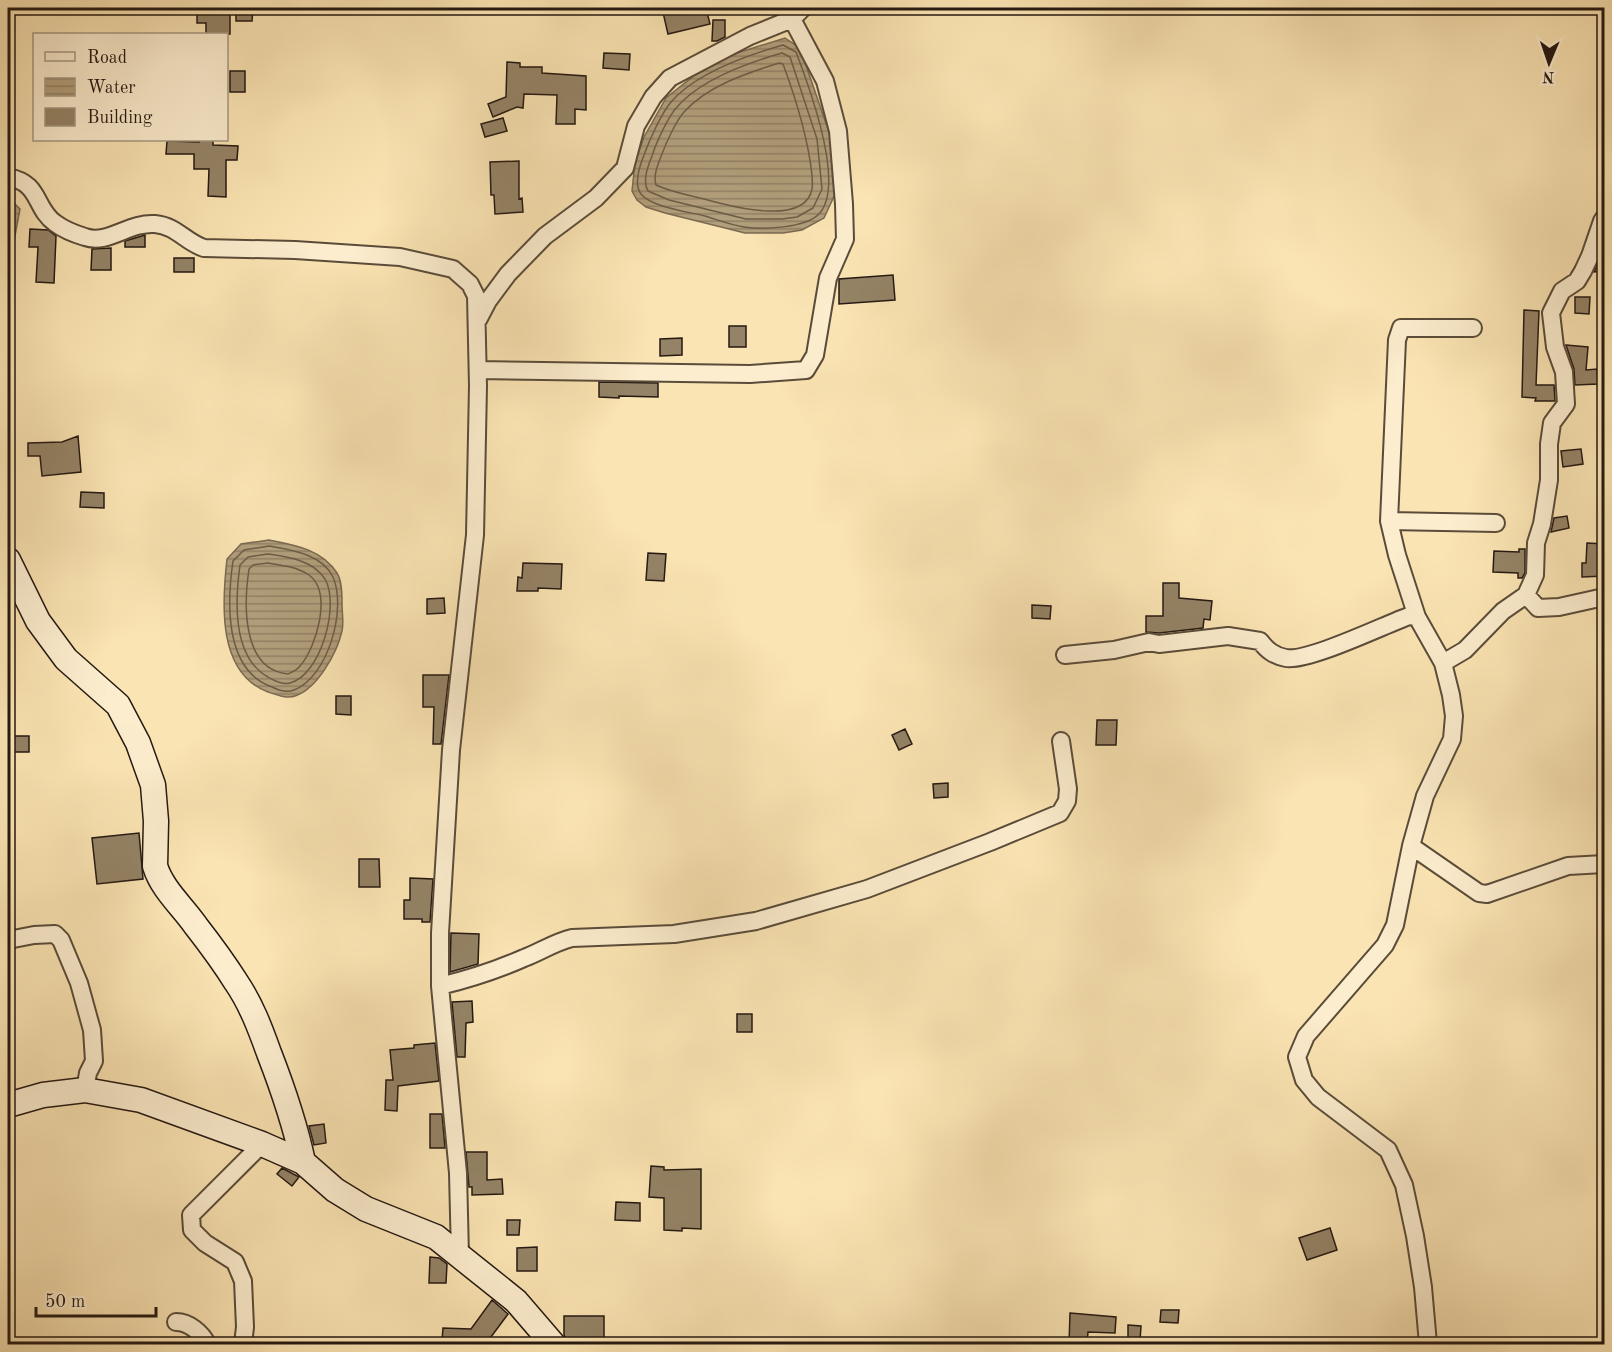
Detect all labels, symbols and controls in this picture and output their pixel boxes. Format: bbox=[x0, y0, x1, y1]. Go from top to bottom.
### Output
legend bbox=[33, 33, 228, 141]
north arrow bbox=[1519, 33, 1579, 93]
text: Road bbox=[87, 49, 127, 67]
text: N bbox=[1541, 68, 1555, 84]
text: Water bbox=[87, 79, 136, 97]
text: Building bbox=[87, 109, 153, 127]
scale bar bbox=[36, 1280, 156, 1318]
text: 50 m bbox=[45, 1293, 85, 1311]

